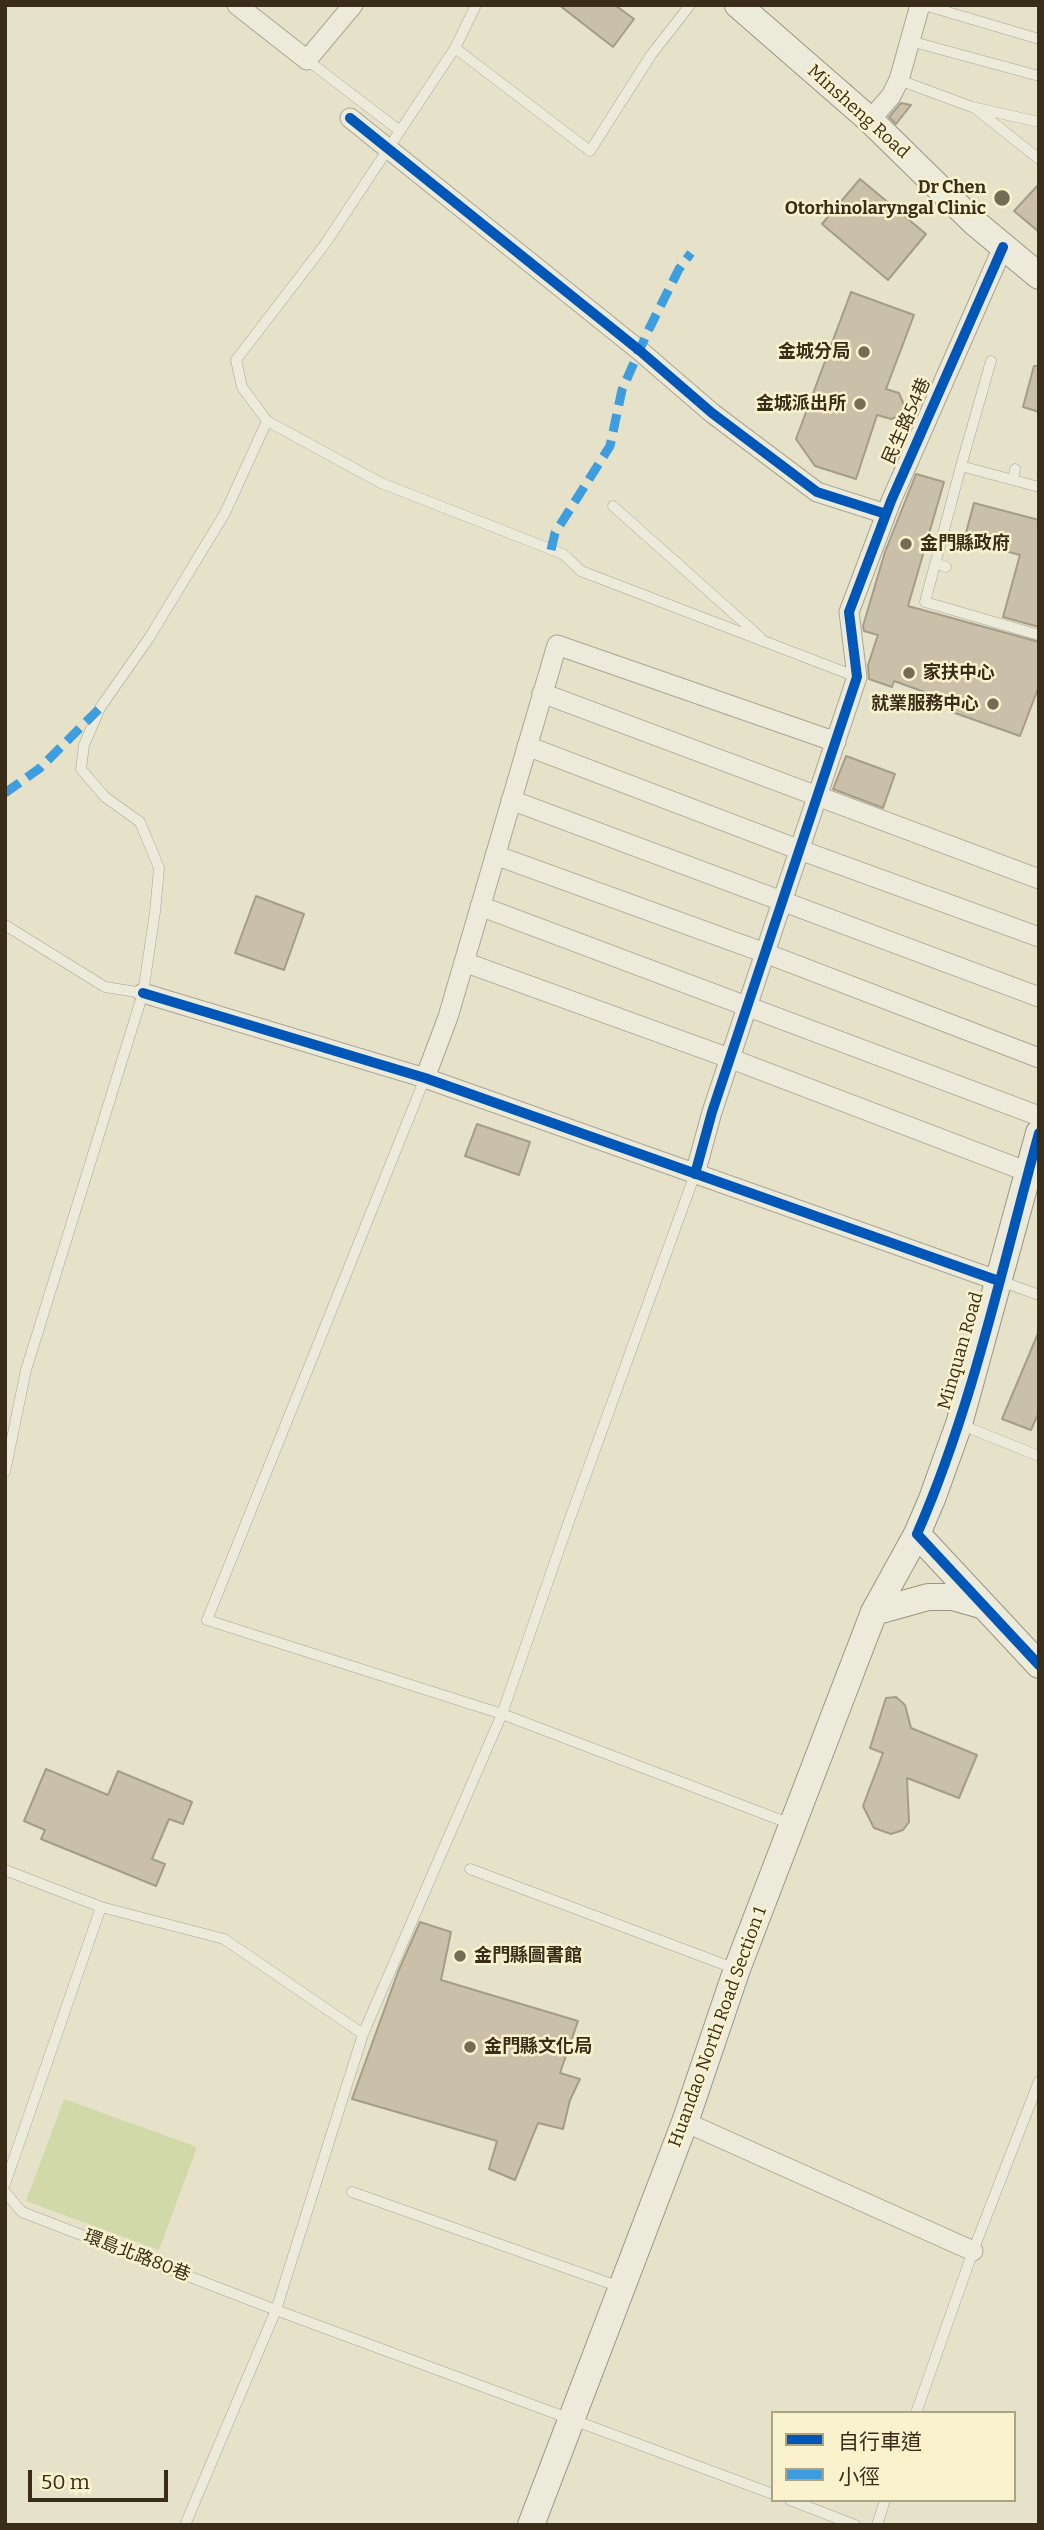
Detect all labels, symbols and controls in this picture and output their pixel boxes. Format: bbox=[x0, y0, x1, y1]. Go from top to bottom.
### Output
street label: Minsheng Road bbox=[803, 61, 913, 163]
place label: Dr Chen Otorhinolaryngal Clinic bbox=[785, 177, 986, 220]
marker: Dr Chen Otorhinolaryngal Clinic bbox=[992, 188, 1012, 208]
place label: 金城分局 bbox=[778, 341, 850, 363]
marker: 金城分局 bbox=[856, 344, 872, 360]
street label: 民生路54巷 bbox=[878, 375, 936, 467]
place label: 金城派出所 bbox=[756, 393, 846, 415]
marker: 金城派出所 bbox=[852, 396, 868, 412]
place label: 金門縣政府 bbox=[920, 533, 1010, 555]
marker: 金門縣政府 bbox=[898, 536, 914, 552]
place label: 家扶中心 bbox=[923, 662, 995, 684]
marker: 家扶中心 bbox=[901, 665, 917, 681]
place label: 就業服務中心 bbox=[871, 693, 979, 715]
marker: 就業服務中心 bbox=[985, 696, 1001, 712]
street label: Minquan Road bbox=[934, 1290, 988, 1412]
street label: Huandao North Road Section 1 bbox=[664, 1904, 772, 2150]
place label: 金門縣圖書館 bbox=[474, 1945, 582, 1967]
marker: 金門縣圖書館 bbox=[452, 1948, 468, 1964]
place label: 金門縣文化局 bbox=[484, 2036, 592, 2058]
marker: 金門縣文化局 bbox=[462, 2039, 478, 2055]
street label: 環島北路80巷 bbox=[81, 2226, 193, 2286]
legend bbox=[771, 2411, 1016, 2502]
text: 自行車道 bbox=[838, 2429, 922, 2455]
scale bar bbox=[32, 2456, 172, 2500]
text: 小徑 bbox=[838, 2464, 880, 2490]
text: 50 m bbox=[41, 2469, 90, 2495]

